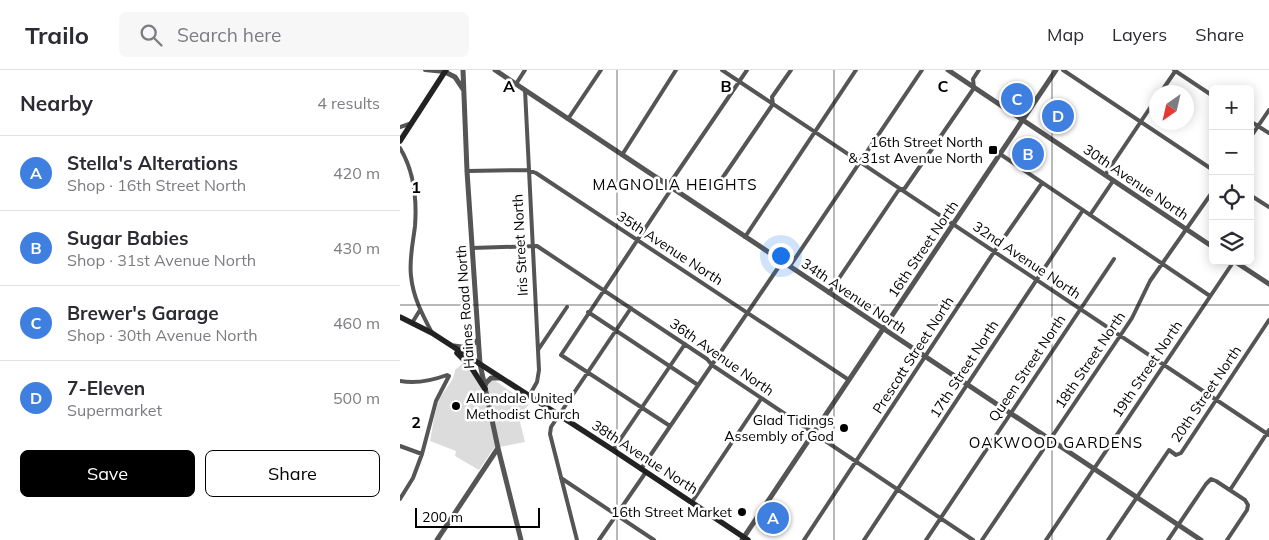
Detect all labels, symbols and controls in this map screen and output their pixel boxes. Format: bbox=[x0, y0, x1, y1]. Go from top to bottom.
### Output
search box bbox=[119, 12, 469, 57]
text: Trailo bbox=[25, 20, 89, 50]
icon: search bbox=[137, 21, 165, 49]
text: Search here bbox=[177, 23, 281, 47]
text: Map bbox=[1047, 23, 1084, 46]
text: Layers bbox=[1112, 23, 1167, 46]
text: Share bbox=[1195, 23, 1244, 46]
text: A bbox=[503, 76, 515, 96]
text: B bbox=[720, 76, 732, 96]
text: C bbox=[938, 76, 949, 96]
pin: C bbox=[1001, 80, 1033, 118]
north arrow bbox=[1149, 85, 1194, 130]
map controls bbox=[1209, 85, 1254, 265]
button: + bbox=[1209, 85, 1254, 130]
text: Nearby bbox=[20, 90, 93, 116]
text: 4 results bbox=[317, 93, 380, 113]
pin: D bbox=[1042, 97, 1074, 135]
button: − bbox=[1209, 130, 1254, 175]
place label: 16th Street North & 31st Avenue North bbox=[848, 133, 983, 167]
pin: B bbox=[1012, 135, 1044, 173]
street label: 30th Avenue North bbox=[1080, 140, 1192, 224]
marker: 16th Street North & 31st Avenue North bbox=[987, 144, 999, 156]
text: Stella's Alterations bbox=[67, 151, 238, 175]
text: A bbox=[30, 163, 42, 183]
text: 420 m bbox=[333, 163, 380, 183]
text: Shop · 16th Street North bbox=[67, 175, 246, 195]
district label: MAGNOLIA HEIGHTS bbox=[592, 175, 758, 194]
button: locate bbox=[1209, 175, 1254, 220]
text: 1 bbox=[411, 177, 421, 197]
street label: Iris Street North bbox=[508, 194, 532, 296]
street label: 16th Street North bbox=[884, 197, 962, 301]
street label: 35th Avenue North bbox=[614, 207, 726, 289]
street label: 32nd Avenue North bbox=[970, 217, 1084, 303]
button: layers bbox=[1209, 220, 1254, 265]
text: Sugar Babies bbox=[67, 226, 188, 250]
text: B bbox=[30, 238, 42, 258]
text: 430 m bbox=[333, 238, 380, 258]
your location bbox=[768, 243, 794, 269]
street label: Haines Road North bbox=[452, 245, 478, 369]
text: Shop · 31st Avenue North bbox=[67, 250, 256, 270]
street label: 34th Avenue North bbox=[798, 254, 910, 338]
street label: Prescott Street North bbox=[868, 293, 958, 417]
text: Brewer's Garage bbox=[67, 301, 219, 325]
street label: 18th Street North bbox=[1051, 308, 1129, 412]
street label: Queen Street North bbox=[984, 311, 1070, 425]
text: C bbox=[31, 313, 41, 333]
text: 460 m bbox=[333, 313, 380, 333]
street label: 36th Avenue North bbox=[666, 314, 778, 400]
street label: 17th Street North bbox=[926, 317, 1002, 421]
street label: 19th Street North bbox=[1108, 317, 1186, 421]
text: Shop · 30th Avenue North bbox=[67, 325, 258, 345]
street label: 20th Street North bbox=[1167, 342, 1245, 446]
text: 7-Eleven bbox=[67, 376, 145, 400]
text: D bbox=[30, 388, 42, 408]
text: 500 m bbox=[333, 388, 380, 408]
place label: Allendale United Methodist Church bbox=[466, 389, 580, 423]
text: Supermarket bbox=[67, 400, 162, 420]
marker: Allendale United Methodist Church bbox=[450, 400, 462, 412]
place label: Glad Tidings Assembly of God bbox=[724, 411, 834, 445]
text: 2 bbox=[411, 412, 421, 432]
street label: 38th Avenue North bbox=[589, 416, 701, 498]
marker: Glad Tidings Assembly of God bbox=[838, 422, 850, 434]
district label: OAKWOOD GARDENS bbox=[969, 433, 1143, 452]
button: Save bbox=[20, 450, 195, 497]
button: Share bbox=[205, 450, 380, 497]
pin: A bbox=[757, 499, 789, 537]
place label: 16th Street Market bbox=[611, 503, 732, 521]
scale bar bbox=[415, 505, 540, 528]
marker: 16th Street Market bbox=[736, 506, 748, 518]
text: 200 m bbox=[422, 508, 463, 526]

